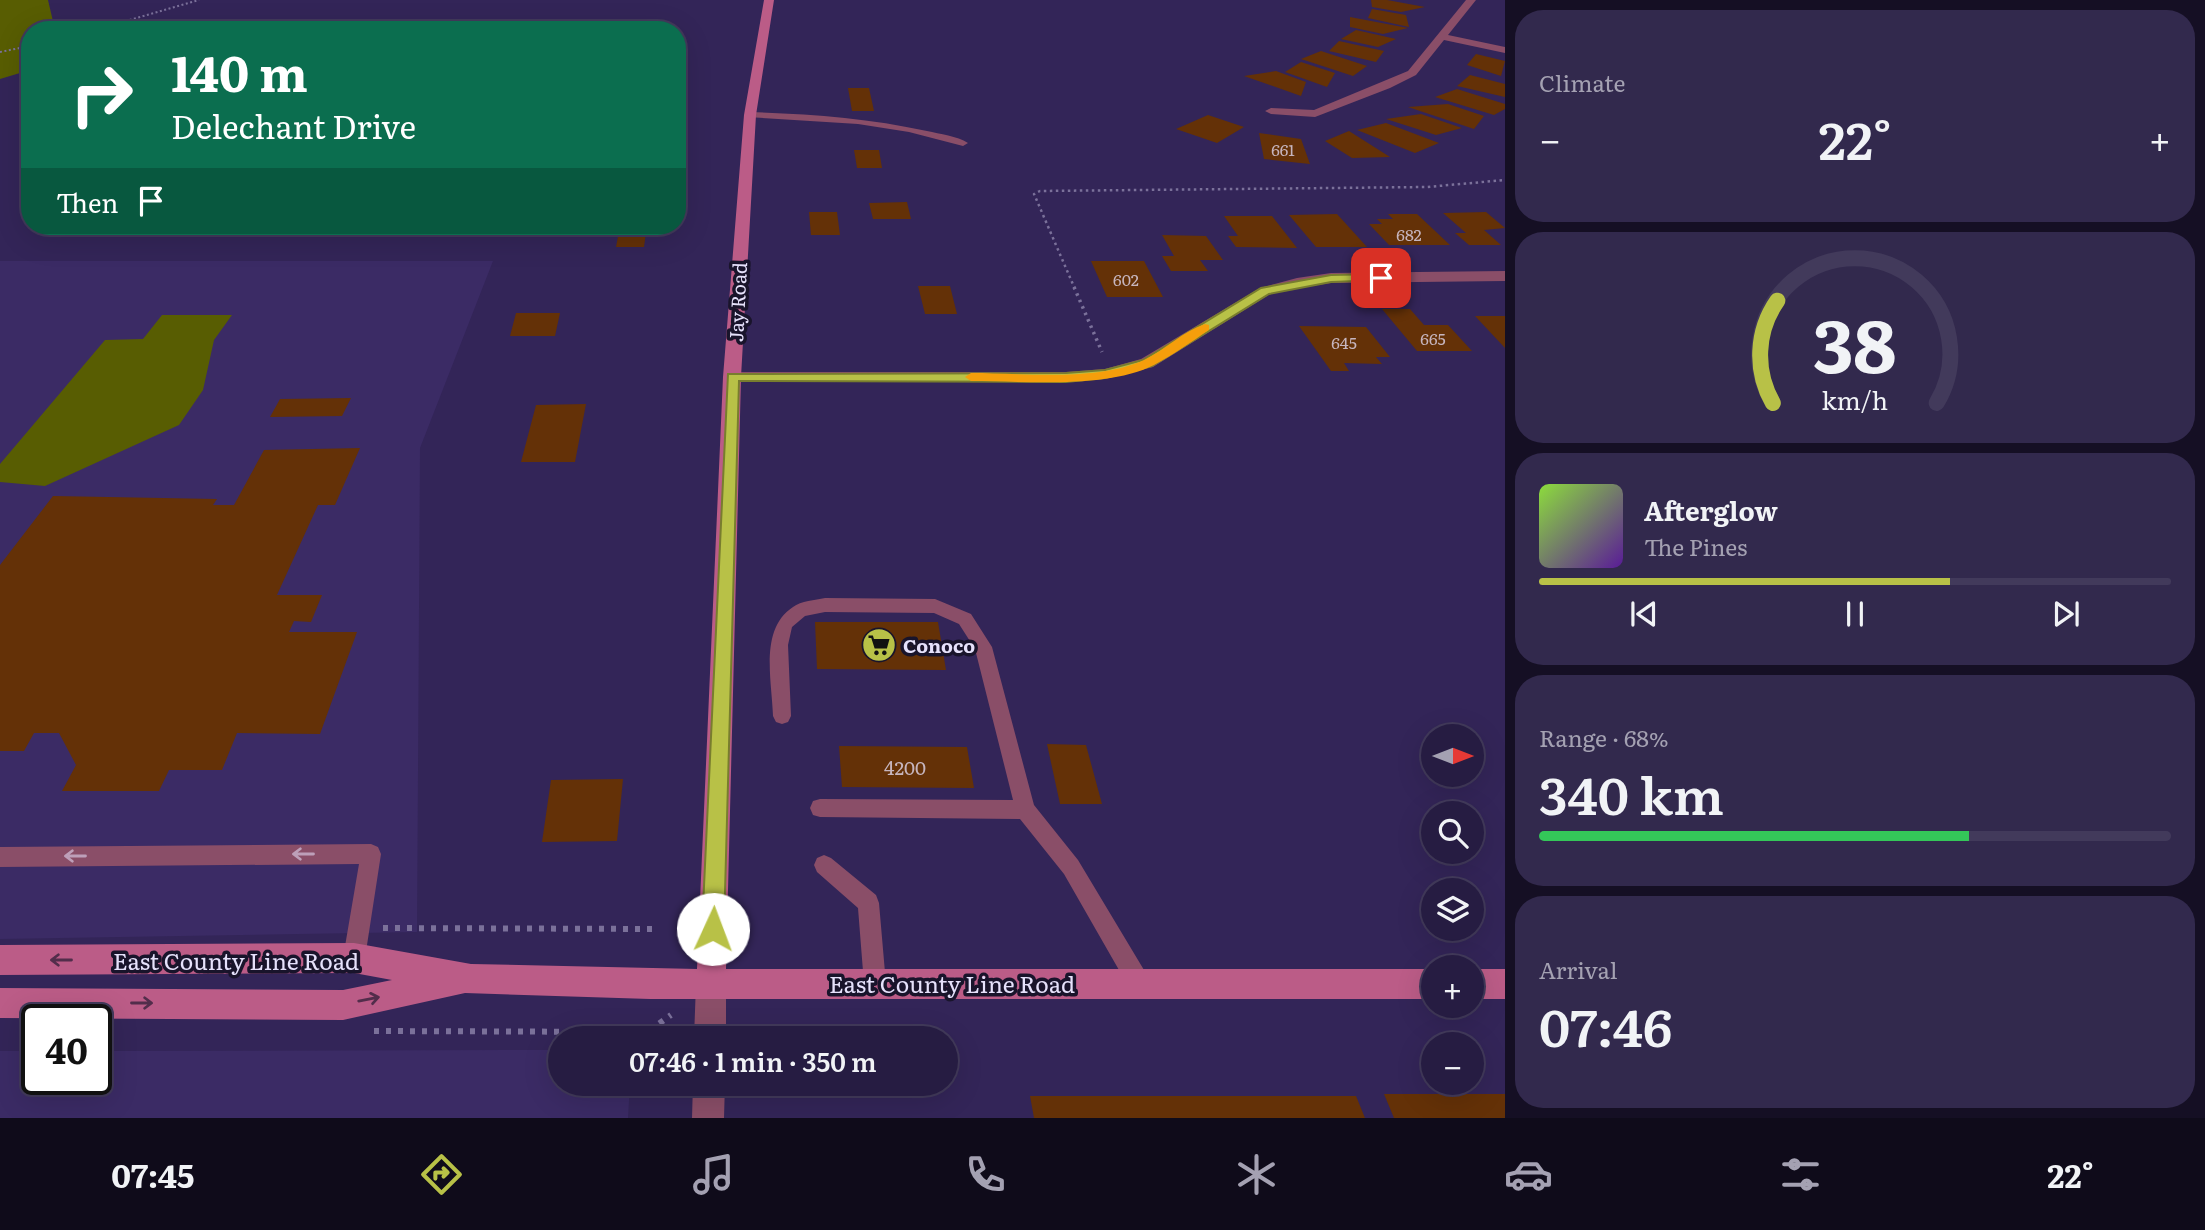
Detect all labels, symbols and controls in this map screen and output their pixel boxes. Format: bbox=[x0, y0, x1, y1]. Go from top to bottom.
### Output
text: 140 m bbox=[171, 34, 308, 107]
icon: right bbox=[56, 49, 147, 140]
text: Climate bbox=[1539, 65, 1625, 99]
text: 22° bbox=[1818, 99, 1892, 176]
text: Delechant Drive bbox=[171, 101, 416, 149]
text: − bbox=[1539, 109, 1561, 166]
text: + bbox=[2149, 109, 2171, 166]
house number: 661 bbox=[1271, 137, 1295, 161]
text: Then bbox=[56, 182, 118, 221]
icon: arrive bbox=[132, 182, 170, 220]
house number: 682 bbox=[1396, 222, 1422, 246]
pin bbox=[1351, 248, 1411, 308]
icon: arrive bbox=[1362, 259, 1400, 297]
street label: Jay Road bbox=[721, 261, 753, 343]
house number: 602 bbox=[1113, 267, 1139, 291]
text: 38 bbox=[1813, 288, 1897, 396]
house number: 665 bbox=[1420, 326, 1446, 350]
house number: 645 bbox=[1331, 330, 1357, 354]
text: km/h bbox=[1822, 381, 1888, 418]
text: Afterglow bbox=[1644, 490, 1778, 529]
text: The Pines bbox=[1644, 529, 1747, 563]
icon: previous bbox=[1625, 595, 1663, 633]
icon: pause bbox=[1836, 595, 1874, 633]
icon: next bbox=[2047, 595, 2085, 633]
supermarket icon: Conoco bbox=[860, 626, 898, 664]
place label: Conoco bbox=[903, 631, 975, 659]
text: Range · 68% bbox=[1539, 720, 1669, 754]
north arrow bbox=[1421, 724, 1484, 788]
map controls bbox=[1421, 724, 1484, 1095]
house number: 4200 bbox=[884, 753, 926, 781]
text: 340 km bbox=[1539, 754, 1724, 831]
button: search bbox=[1421, 801, 1484, 864]
one-way arrow bbox=[291, 847, 314, 861]
one-way arrow bbox=[64, 849, 87, 863]
button: layers bbox=[1421, 878, 1484, 941]
position arrow bbox=[676, 892, 750, 966]
street label: East County Line Road bbox=[113, 943, 359, 977]
text: Arrival bbox=[1539, 952, 1618, 986]
one-way arrow bbox=[50, 953, 73, 967]
button: + bbox=[1421, 955, 1484, 1018]
street label: East County Line Road bbox=[829, 966, 1075, 1000]
text: 07:46 bbox=[1539, 986, 1672, 1063]
one-way arrow bbox=[357, 992, 380, 1006]
one-way arrow bbox=[130, 997, 153, 1010]
speed limit sign: 40 bbox=[21, 1004, 112, 1095]
button: − bbox=[1421, 1032, 1484, 1095]
text: 07:46 · 1 min · 350 m bbox=[629, 1041, 877, 1080]
text: 07:45 bbox=[111, 1150, 194, 1198]
icon: directions bbox=[417, 1150, 466, 1199]
icon: music bbox=[689, 1150, 738, 1199]
icon: phone bbox=[961, 1150, 1010, 1199]
icon: climate bbox=[1232, 1150, 1281, 1199]
icon: car bbox=[1504, 1150, 1553, 1199]
icon: filters bbox=[1776, 1150, 1825, 1199]
text: 22° bbox=[2047, 1150, 2094, 1198]

